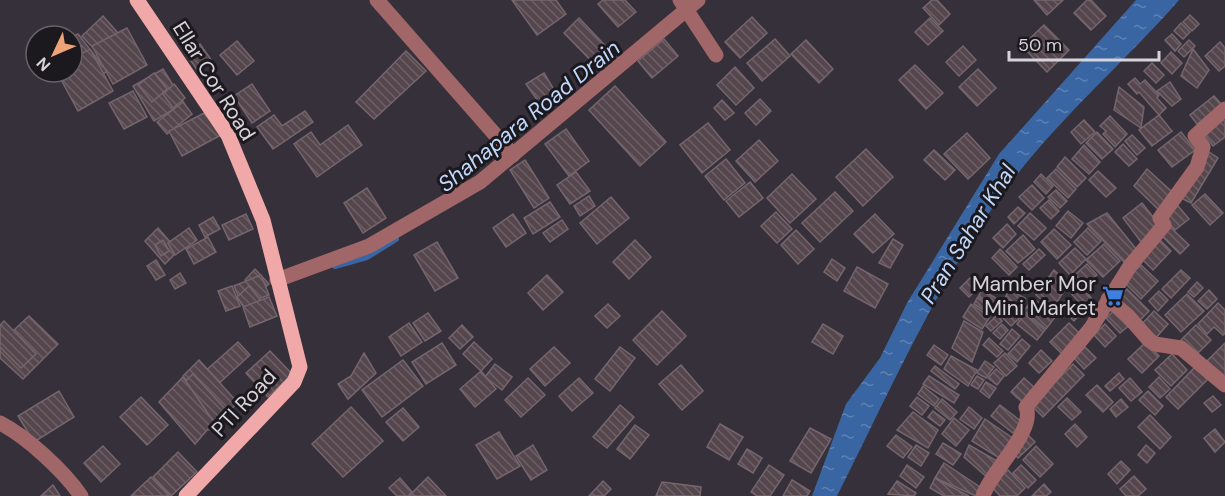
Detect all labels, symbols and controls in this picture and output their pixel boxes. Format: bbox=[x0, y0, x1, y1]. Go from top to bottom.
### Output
street label: Ellar Cor Road bbox=[166, 16, 262, 146]
north arrow bbox=[24, 24, 84, 84]
scale bar bbox=[1009, 24, 1159, 62]
text: 50 m bbox=[1018, 33, 1062, 57]
water label: Shahapara Road Drain bbox=[432, 34, 626, 198]
text: N bbox=[32, 53, 55, 76]
water label: Pran Sahar Khal bbox=[914, 158, 1023, 309]
place label: Mamber Mor Mini Market bbox=[972, 270, 1096, 322]
supermarket icon: Mamber Mor Mini Market bbox=[1101, 284, 1125, 308]
street label: PTI Road bbox=[205, 363, 283, 443]

